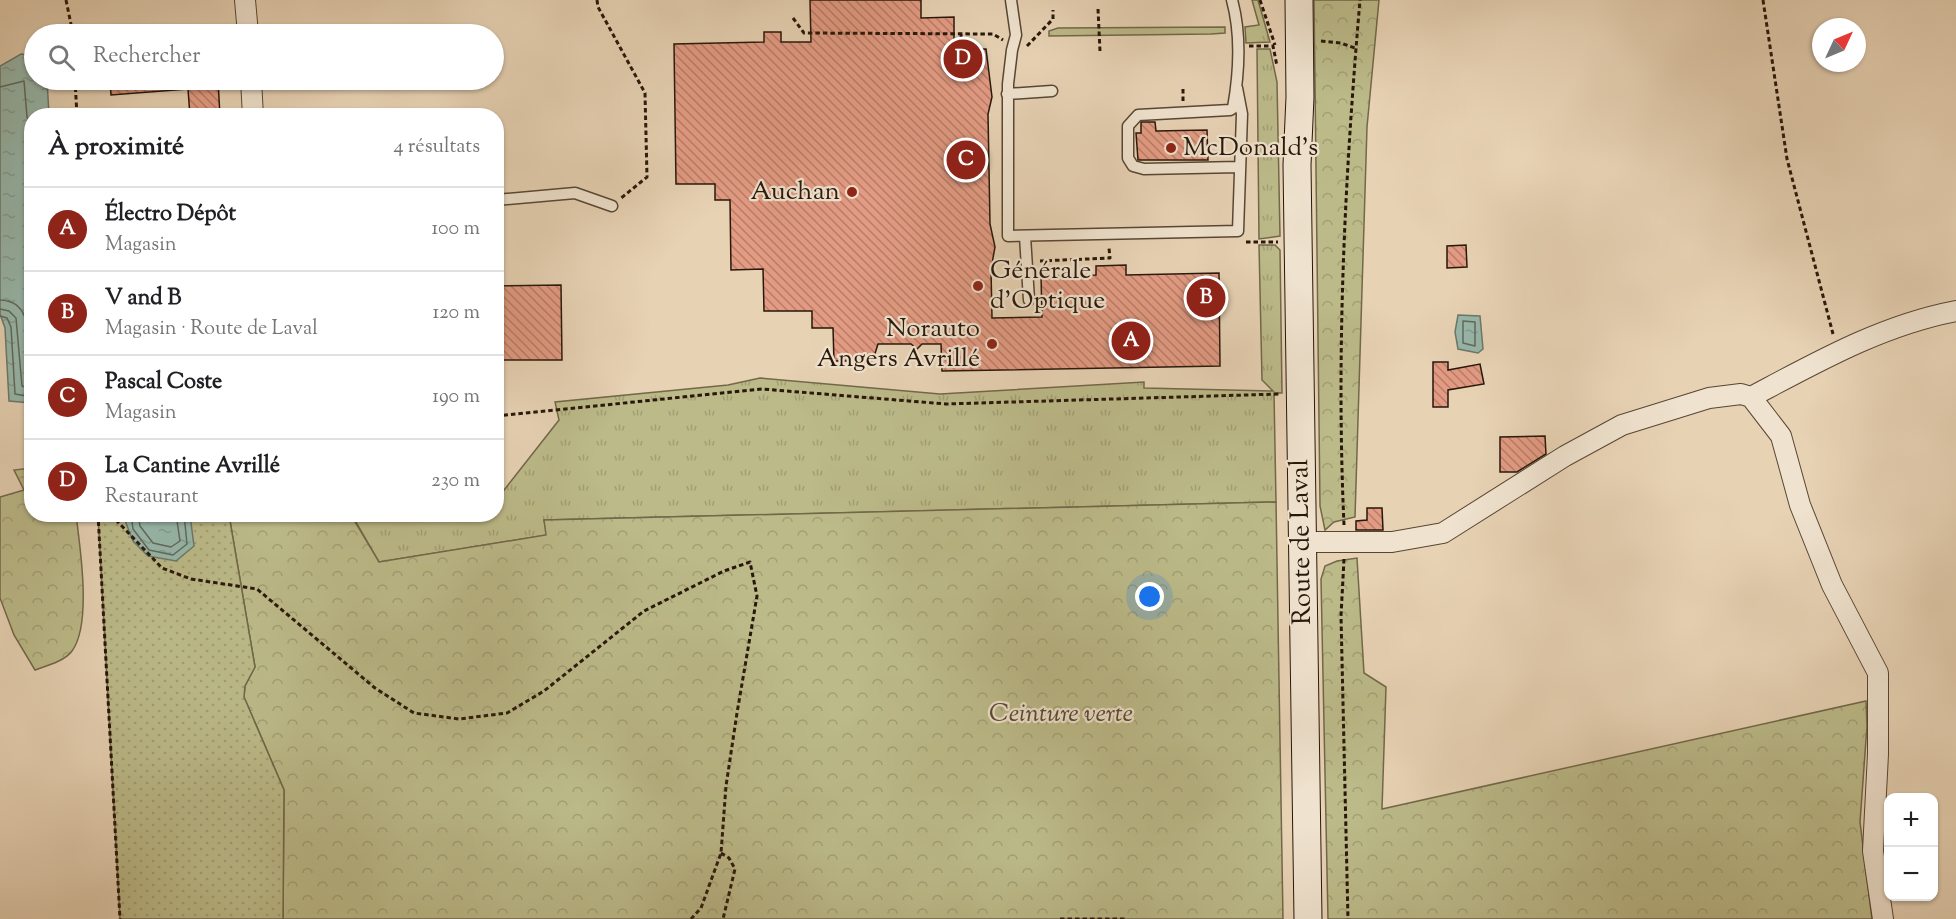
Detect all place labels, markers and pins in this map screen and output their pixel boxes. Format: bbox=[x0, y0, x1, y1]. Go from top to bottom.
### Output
pin: D bbox=[944, 36, 982, 82]
place label: McDonald's bbox=[1183, 130, 1318, 167]
pin: C bbox=[946, 138, 986, 182]
marker: McDonald's bbox=[1164, 141, 1178, 155]
place label: Auchan bbox=[751, 174, 840, 211]
marker: Auchan bbox=[845, 185, 859, 199]
place label: Générale d'Optique bbox=[990, 253, 1105, 320]
pin: B bbox=[1186, 276, 1226, 320]
marker: Générale d'Optique bbox=[971, 279, 985, 293]
place label: Norauto Angers Avrillé bbox=[817, 311, 980, 378]
pin: A bbox=[1112, 318, 1150, 364]
marker: Norauto Angers Avrillé bbox=[985, 337, 999, 351]

